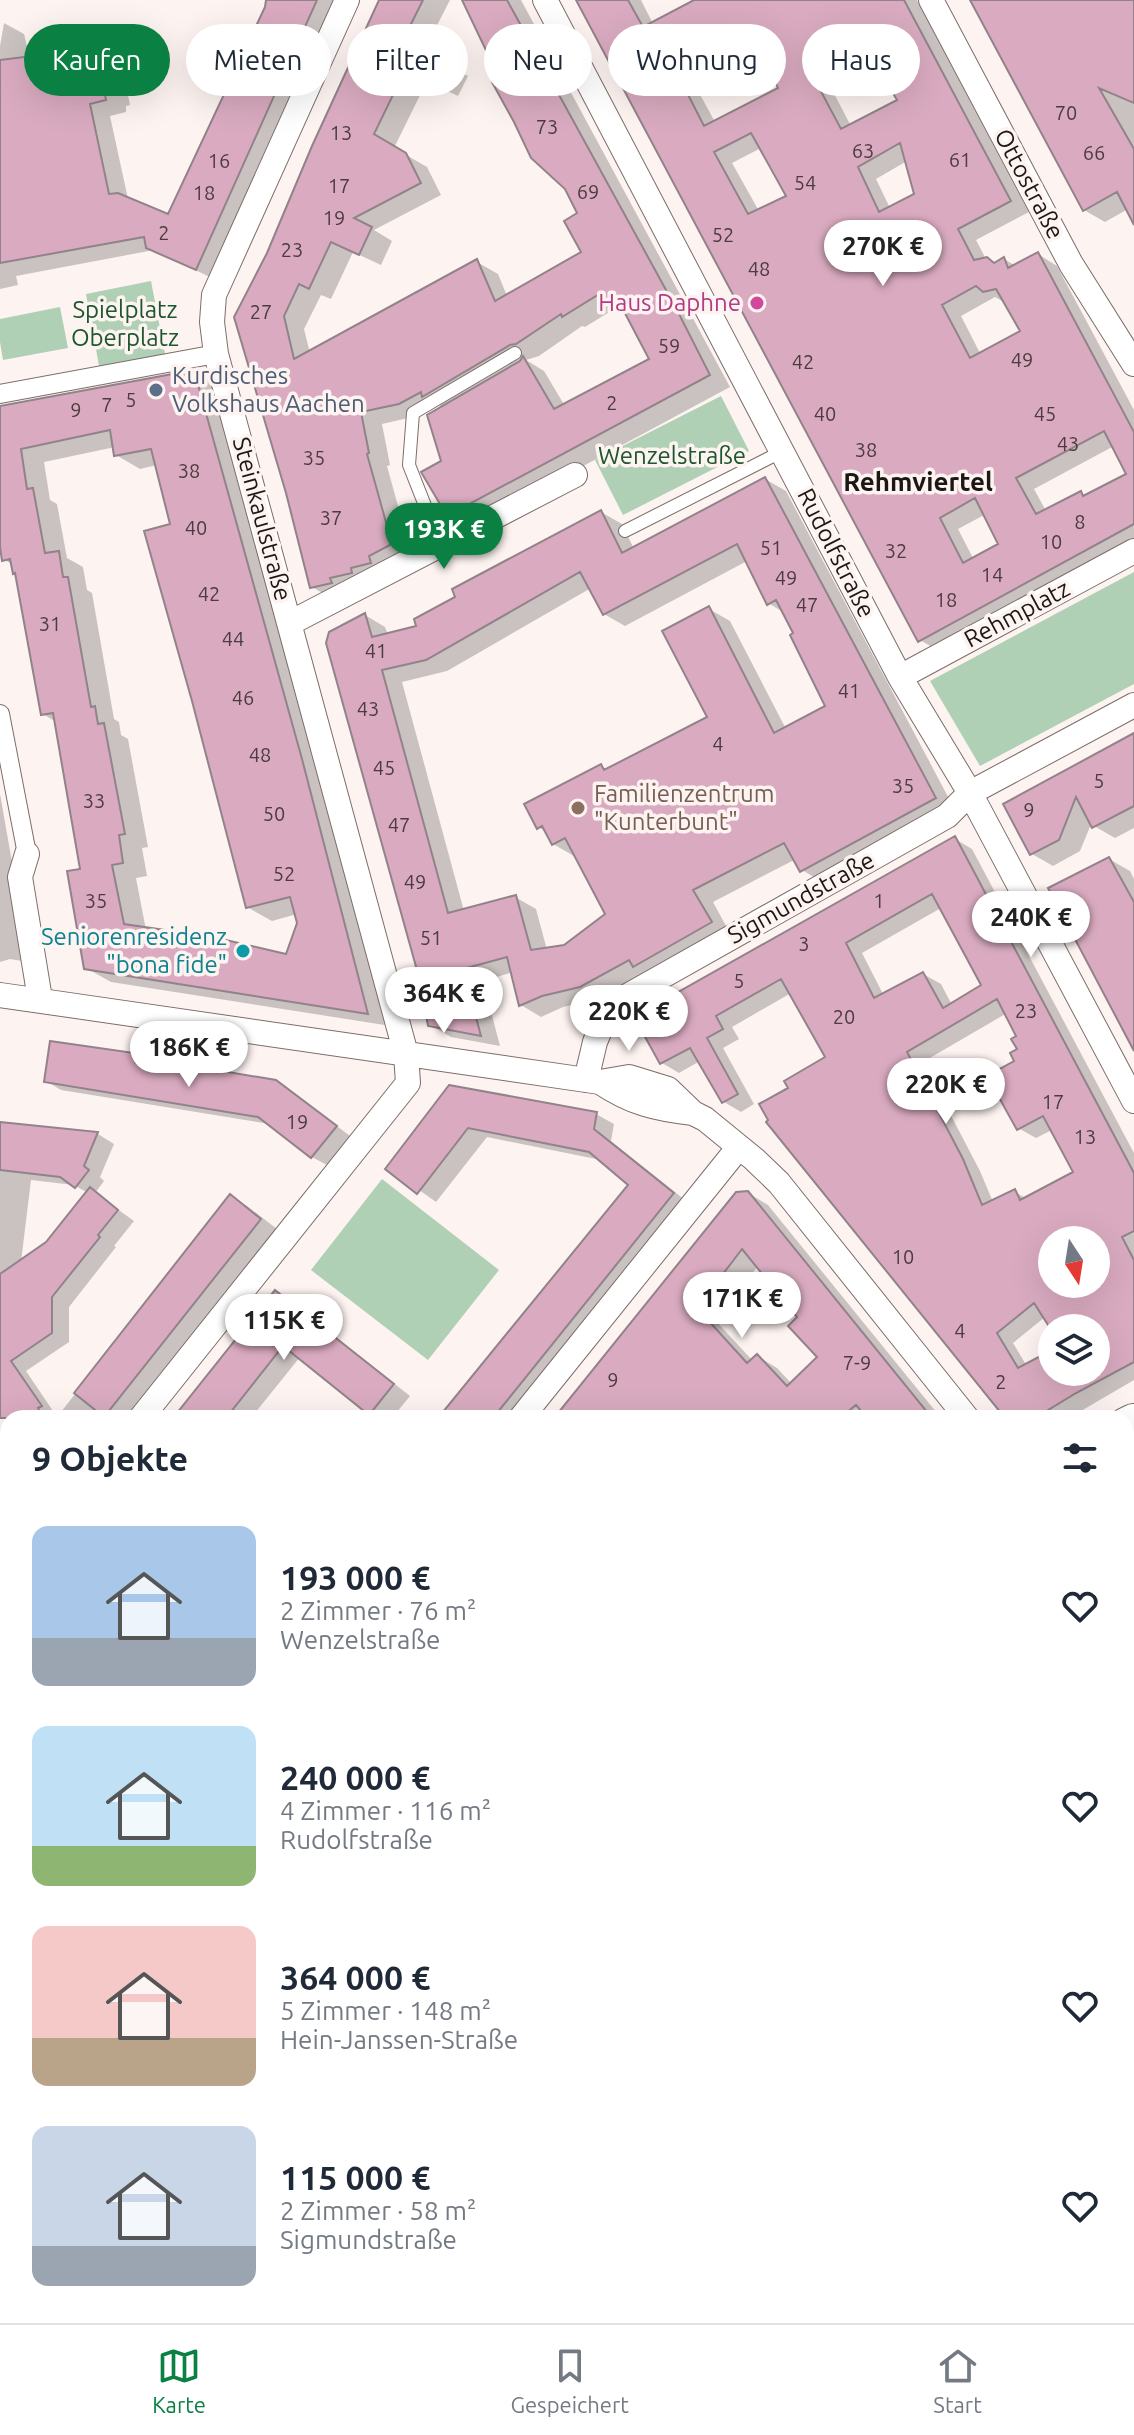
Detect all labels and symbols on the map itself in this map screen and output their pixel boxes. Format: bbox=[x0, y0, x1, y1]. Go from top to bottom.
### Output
house number: 70 bbox=[1055, 101, 1077, 124]
house number: 73 bbox=[536, 115, 558, 138]
house number: 13 bbox=[330, 121, 352, 144]
street label: Ottostraße bbox=[989, 124, 1070, 243]
house number: 63 bbox=[852, 139, 874, 162]
house number: 66 bbox=[1083, 141, 1105, 164]
house number: 61 bbox=[949, 148, 971, 171]
house number: 16 bbox=[208, 149, 230, 172]
house number: 54 bbox=[794, 171, 816, 194]
house number: 17 bbox=[328, 174, 350, 197]
house number: 69 bbox=[577, 180, 599, 203]
house number: 18 bbox=[193, 181, 215, 204]
house number: 19 bbox=[323, 206, 345, 229]
pin: 270K € bbox=[818, 220, 948, 288]
house number: 2 bbox=[158, 221, 170, 244]
house number: 52 bbox=[712, 223, 734, 246]
house number: 23 bbox=[281, 238, 303, 261]
house number: 48 bbox=[748, 257, 770, 280]
place label: Haus Daphne bbox=[598, 289, 741, 316]
marker: Haus Daphne bbox=[748, 294, 766, 312]
park label: Spielplatz Oberplatz bbox=[71, 296, 179, 351]
house number: 27 bbox=[250, 300, 272, 323]
house number: 59 bbox=[658, 334, 680, 357]
house number: 49 bbox=[1011, 348, 1033, 371]
house number: 42 bbox=[792, 350, 814, 373]
place label: Kurdisches Volkshaus Aachen bbox=[172, 362, 365, 417]
marker: Kurdisches Volkshaus Aachen bbox=[147, 381, 165, 399]
house number: 5 bbox=[125, 388, 137, 411]
house number: 2 bbox=[606, 391, 618, 414]
house number: 7 bbox=[101, 393, 113, 416]
house number: 9 bbox=[70, 398, 82, 421]
house number: 40 bbox=[814, 402, 836, 425]
house number: 45 bbox=[1034, 402, 1056, 425]
house number: 43 bbox=[1057, 432, 1079, 455]
street label: Steinkaulstraße bbox=[228, 434, 297, 604]
house number: 38 bbox=[855, 438, 877, 461]
park label: Wenzelstraße bbox=[598, 442, 746, 469]
house number: 35 bbox=[303, 446, 325, 469]
house number: 38 bbox=[178, 459, 200, 482]
district label: Rehmviertel bbox=[843, 467, 993, 496]
street label: Rudolfstraße bbox=[792, 484, 881, 622]
pin: 193K € bbox=[379, 503, 509, 571]
house number: 37 bbox=[320, 506, 342, 529]
house number: 8 bbox=[1074, 510, 1086, 533]
house number: 40 bbox=[185, 516, 207, 539]
house number: 10 bbox=[1040, 530, 1062, 553]
house number: 51 bbox=[760, 536, 782, 559]
house number: 32 bbox=[885, 539, 907, 562]
house number: 14 bbox=[981, 563, 1003, 586]
house number: 49 bbox=[775, 566, 797, 589]
street label: Rehmplatz bbox=[959, 574, 1074, 653]
house number: 42 bbox=[198, 582, 220, 605]
house number: 18 bbox=[935, 588, 957, 611]
house number: 47 bbox=[796, 593, 818, 616]
house number: 31 bbox=[39, 612, 61, 635]
house number: 44 bbox=[222, 627, 244, 650]
house number: 41 bbox=[365, 639, 387, 662]
house number: 41 bbox=[838, 679, 860, 702]
house number: 46 bbox=[232, 686, 254, 709]
house number: 43 bbox=[357, 697, 379, 720]
house number: 4 bbox=[712, 732, 724, 755]
house number: 48 bbox=[249, 743, 271, 766]
house number: 45 bbox=[373, 756, 395, 779]
house number: 5 bbox=[1093, 769, 1105, 792]
house number: 35 bbox=[892, 774, 914, 797]
place label: Familienzentrum "Kunterbunt" bbox=[594, 780, 774, 835]
house number: 33 bbox=[83, 789, 105, 812]
house number: 9 bbox=[1023, 798, 1035, 821]
marker: Familienzentrum "Kunterbunt" bbox=[569, 799, 587, 817]
house number: 50 bbox=[263, 802, 285, 825]
house number: 47 bbox=[388, 813, 410, 836]
street label: Sigmundstraße bbox=[723, 846, 879, 949]
house number: 52 bbox=[273, 862, 295, 885]
house number: 49 bbox=[404, 870, 426, 893]
house number: 35 bbox=[85, 889, 107, 912]
house number: 1 bbox=[873, 889, 885, 912]
pin: 240K € bbox=[966, 891, 1096, 959]
place label: Seniorenresidenz "bona fide" bbox=[41, 923, 227, 978]
house number: 51 bbox=[420, 926, 442, 949]
house number: 3 bbox=[798, 932, 810, 955]
marker: Seniorenresidenz "bona fide" bbox=[234, 942, 252, 960]
pin: 364K € bbox=[379, 967, 509, 1035]
house number: 5 bbox=[733, 969, 745, 992]
pin: 220K € bbox=[564, 985, 694, 1053]
house number: 23 bbox=[1015, 999, 1037, 1022]
house number: 20 bbox=[833, 1005, 855, 1028]
pin: 186K € bbox=[124, 1021, 254, 1089]
pin: 220K € bbox=[881, 1058, 1011, 1126]
house number: 17 bbox=[1042, 1090, 1064, 1113]
house number: 19 bbox=[286, 1110, 308, 1133]
house number: 13 bbox=[1074, 1125, 1096, 1148]
north arrow bbox=[1038, 1226, 1110, 1298]
house number: 10 bbox=[892, 1245, 914, 1268]
pin: 171K € bbox=[677, 1272, 807, 1340]
pin: 115K € bbox=[219, 1294, 349, 1362]
house number: 4 bbox=[954, 1319, 966, 1342]
house number: 7-9 bbox=[843, 1351, 871, 1374]
house number: 9 bbox=[607, 1368, 619, 1391]
house number: 2 bbox=[995, 1370, 1007, 1393]

